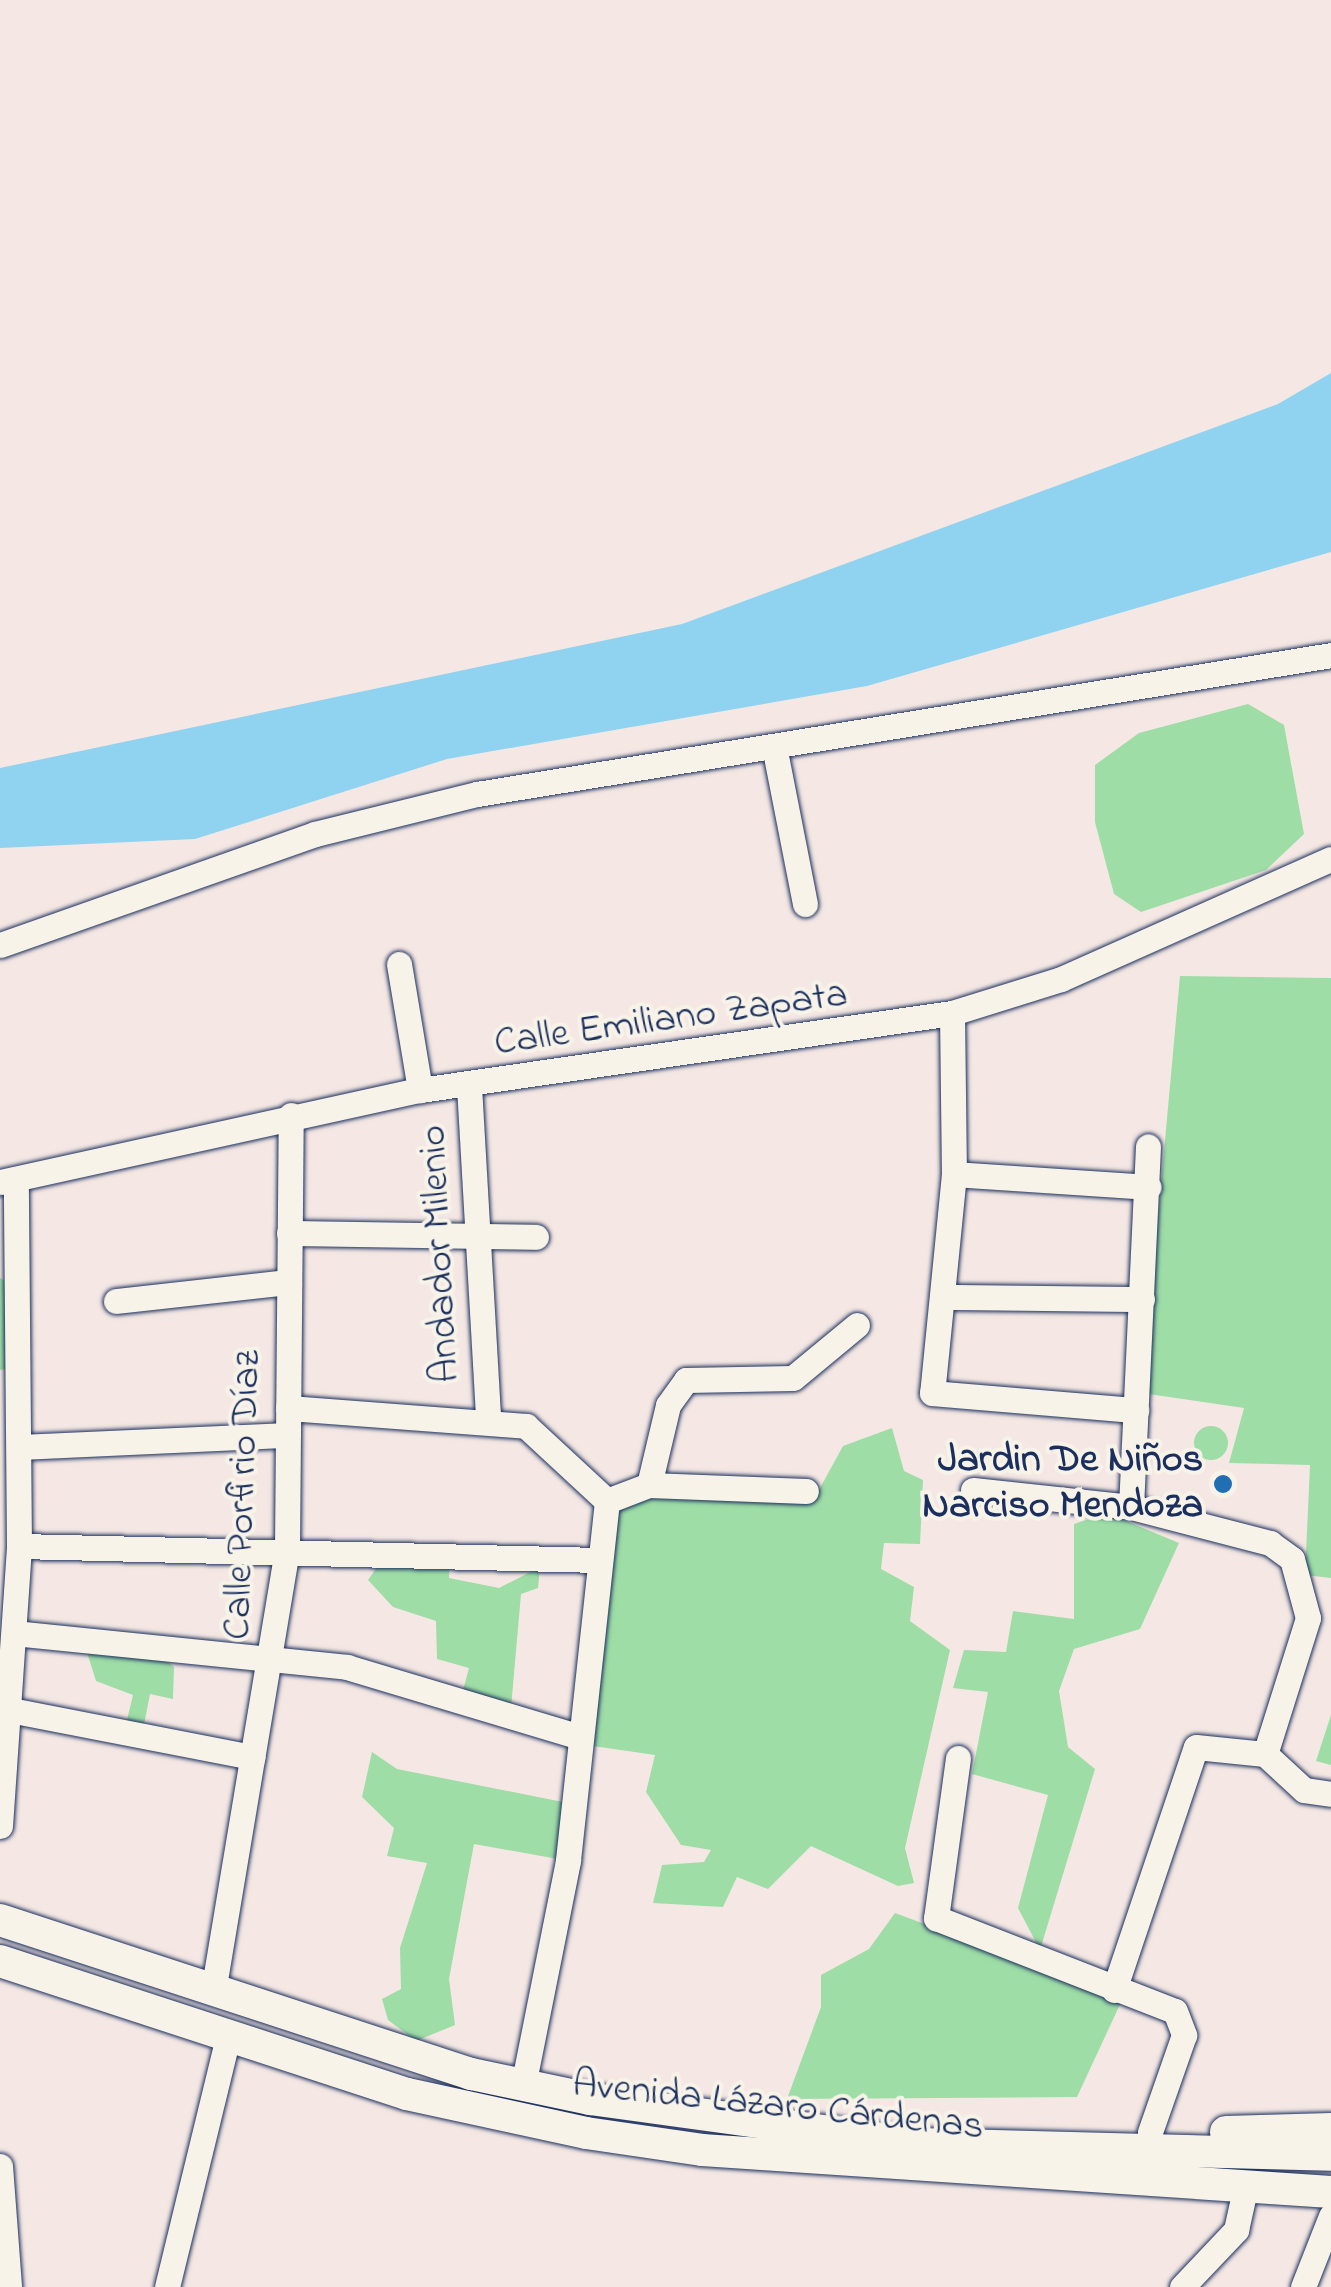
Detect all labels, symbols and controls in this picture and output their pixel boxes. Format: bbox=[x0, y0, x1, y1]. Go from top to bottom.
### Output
street label: Calle Emiliano Zapata bbox=[491, 971, 851, 1069]
street label: Andador Milenio bbox=[410, 1124, 472, 1384]
street label: Calle Porfirio Díaz bbox=[215, 1349, 273, 1641]
place label: Jardin De Niños Narciso Mendoza bbox=[922, 1437, 1203, 1531]
marker: Jardin De Niños Narciso Mendoza bbox=[1212, 1473, 1234, 1495]
street label: Avenida Lázaro Cárdenas bbox=[570, 2062, 986, 2152]

